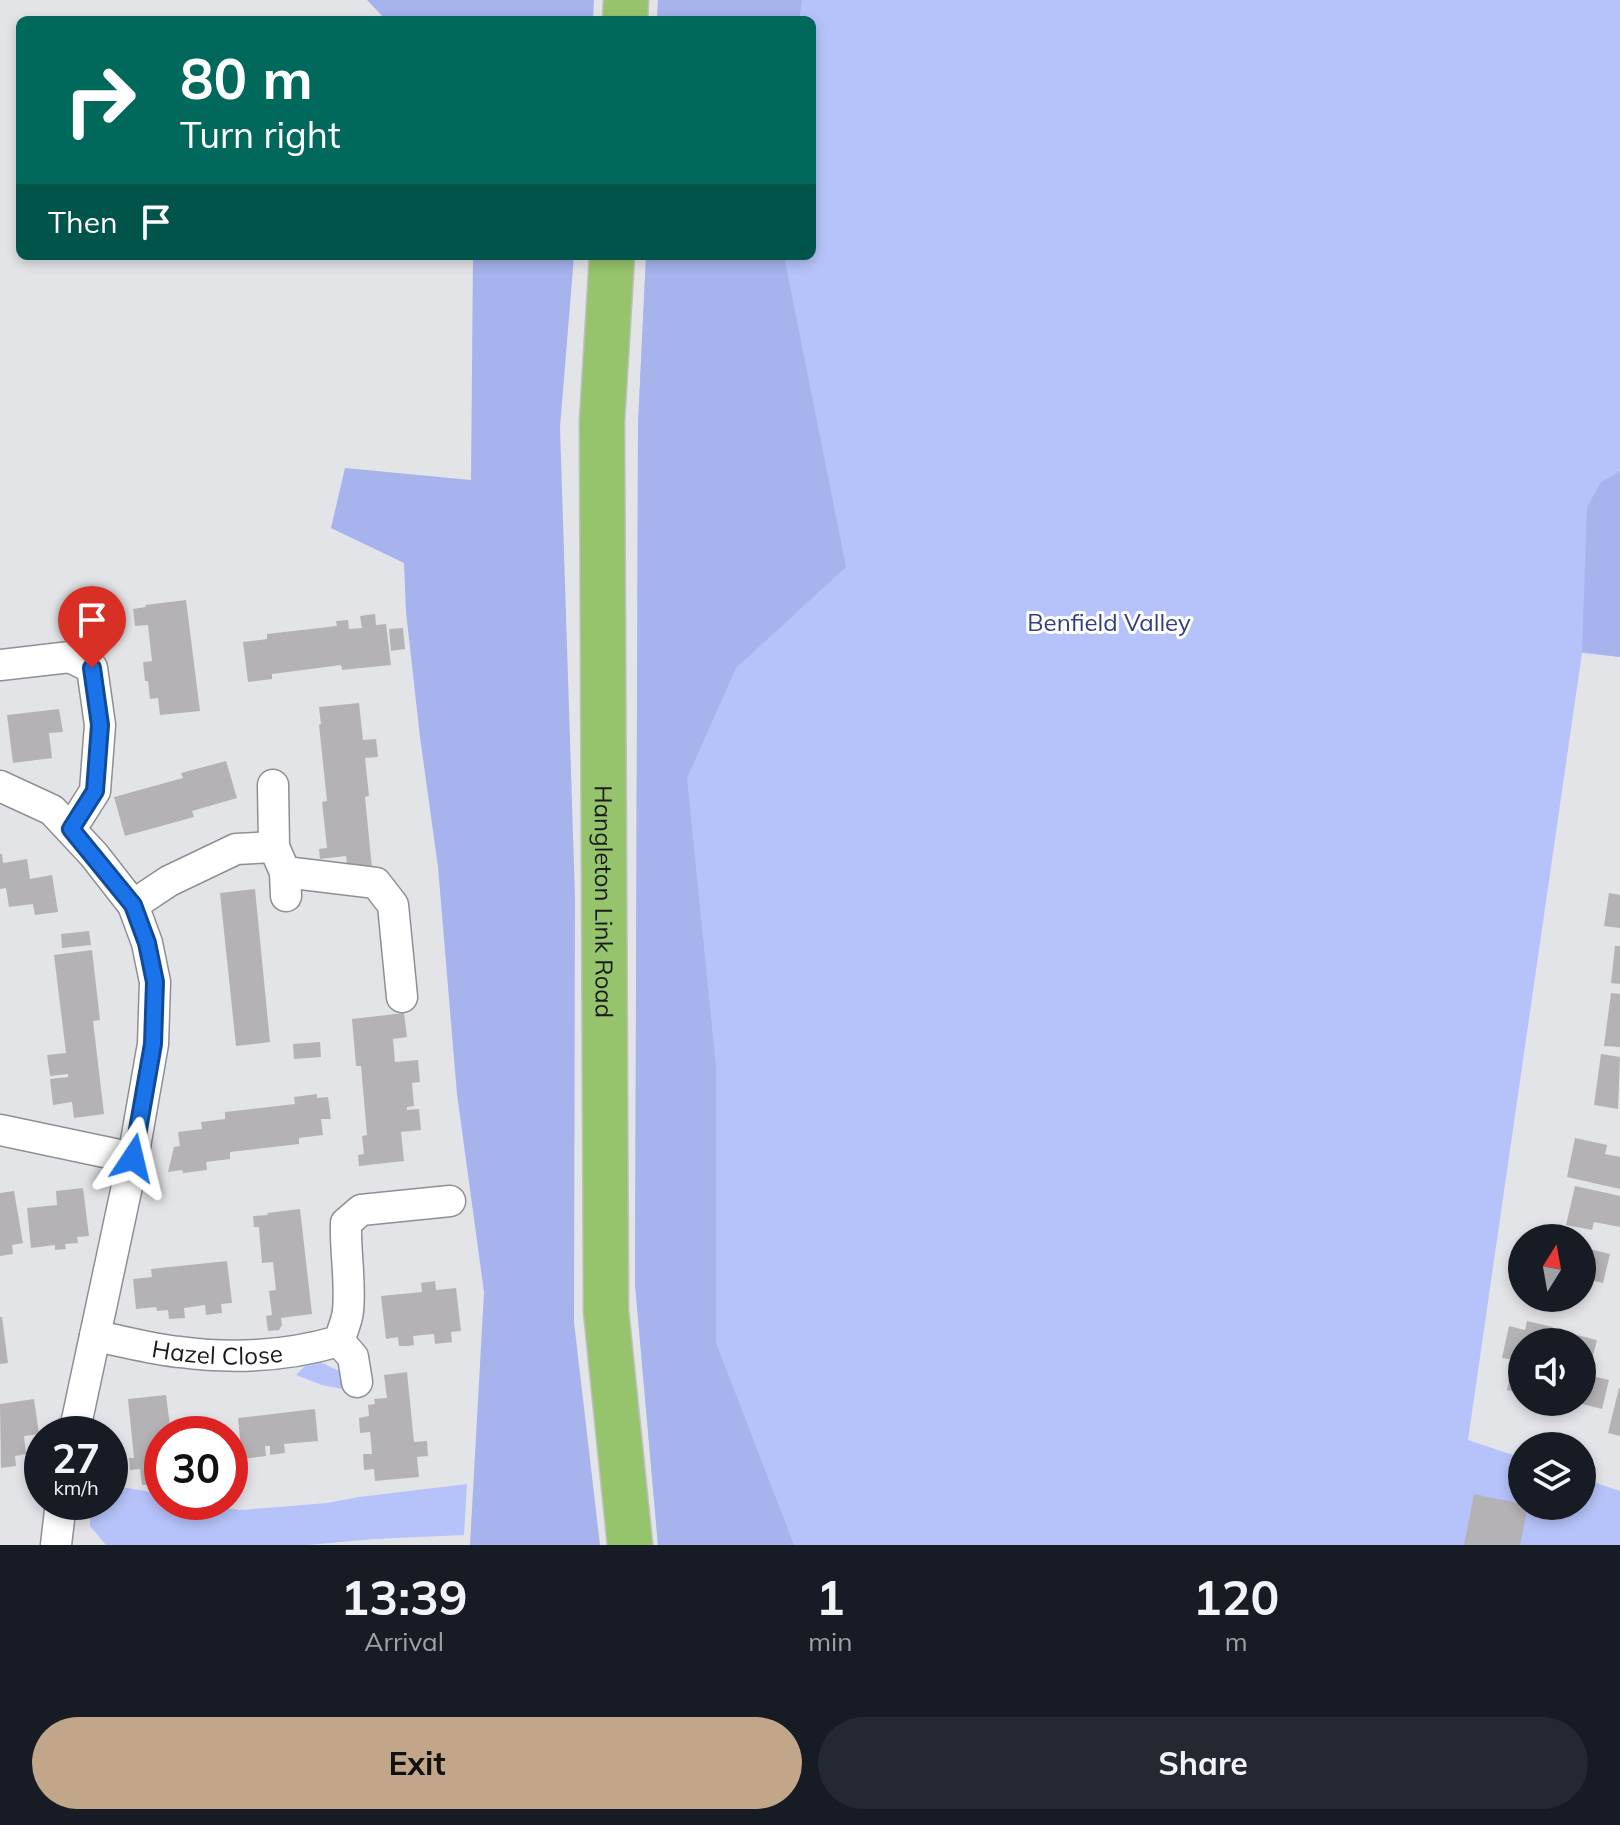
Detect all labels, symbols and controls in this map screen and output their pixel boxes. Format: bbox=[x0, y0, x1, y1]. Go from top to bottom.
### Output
text: 80 m bbox=[180, 43, 313, 113]
icon: right bbox=[48, 48, 152, 152]
text: Turn right bbox=[180, 112, 341, 157]
icon: arrive bbox=[134, 200, 178, 244]
text: Then bbox=[48, 203, 118, 241]
pin bbox=[58, 586, 126, 668]
icon: arrive bbox=[70, 598, 114, 642]
park label: Benfield Valley bbox=[1027, 607, 1191, 637]
street label: Hangleton Link Road bbox=[589, 785, 620, 1018]
position arrow bbox=[91, 1116, 175, 1200]
north arrow bbox=[1508, 1224, 1596, 1312]
map controls bbox=[1508, 1224, 1596, 1520]
button: sound bbox=[1508, 1328, 1596, 1416]
street label: Hazel Close bbox=[150, 1333, 284, 1371]
speed limit sign: 30 bbox=[144, 1416, 248, 1520]
button: layers bbox=[1508, 1432, 1596, 1520]
text: 27 bbox=[52, 1433, 100, 1483]
text: km/h bbox=[53, 1475, 99, 1500]
text: 13:39 bbox=[341, 1567, 468, 1627]
text: 1 bbox=[816, 1567, 845, 1627]
text: 120 bbox=[1193, 1567, 1279, 1627]
text: Arrival bbox=[364, 1625, 444, 1658]
text: min bbox=[808, 1625, 852, 1658]
text: m bbox=[1225, 1625, 1248, 1658]
button: Exit bbox=[32, 1717, 802, 1809]
button: Share bbox=[818, 1717, 1588, 1809]

